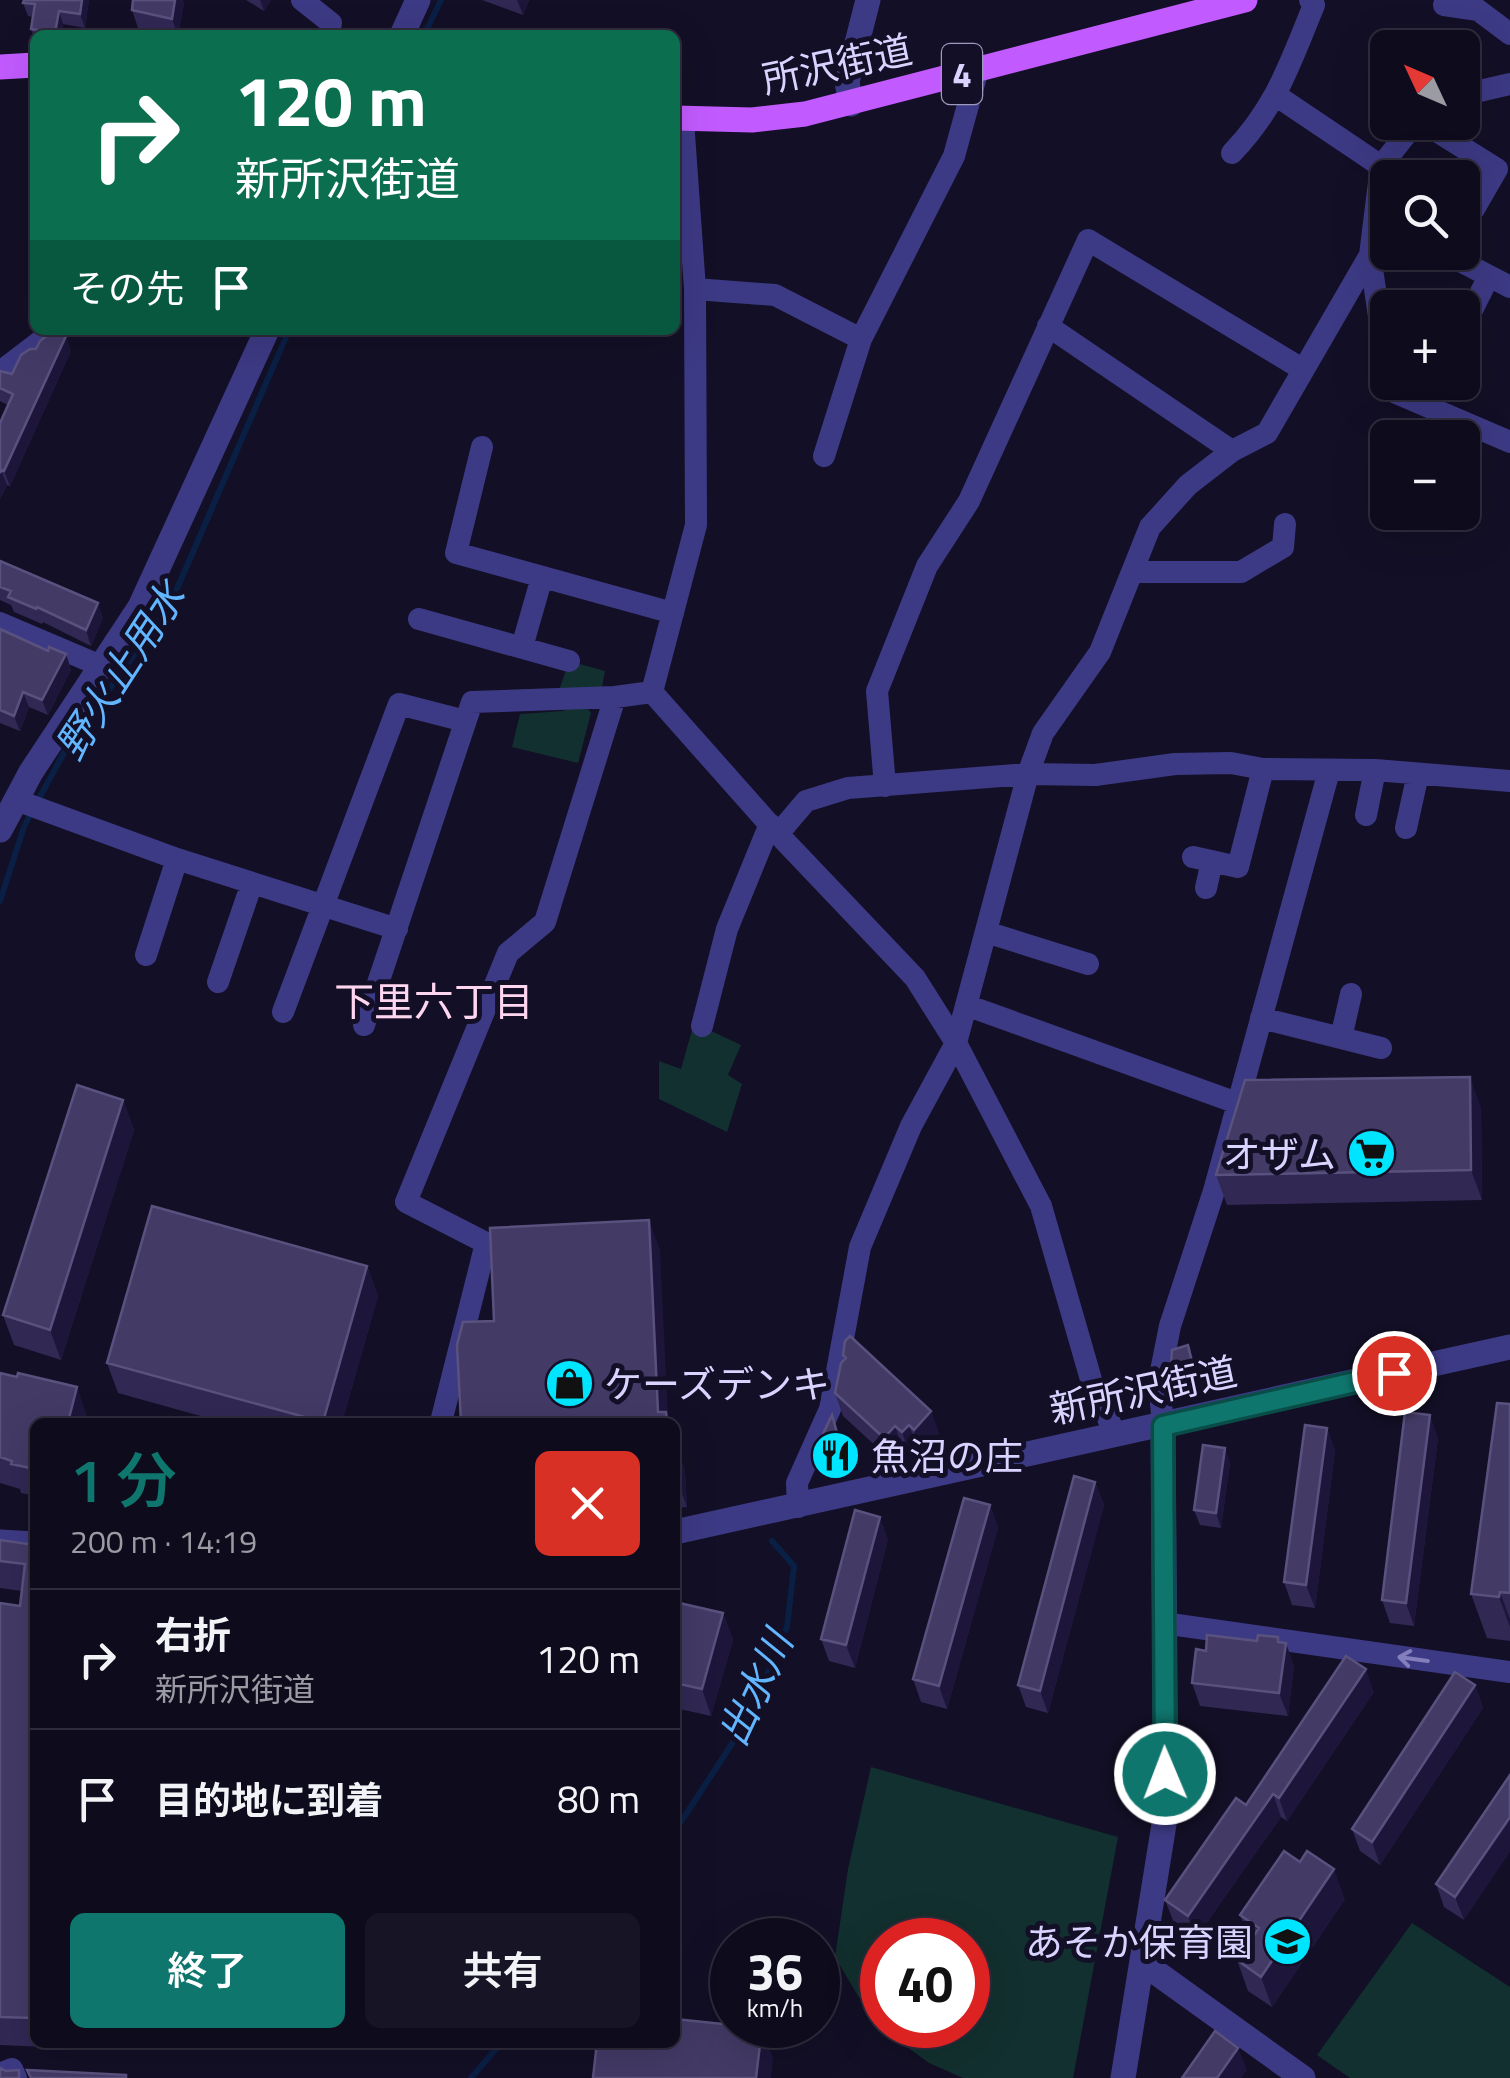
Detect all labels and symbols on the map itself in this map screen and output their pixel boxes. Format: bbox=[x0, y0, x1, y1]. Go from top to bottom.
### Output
street label: 所沢街道 bbox=[757, 20, 917, 108]
north arrow bbox=[1370, 30, 1480, 140]
road number: 4 bbox=[942, 44, 982, 104]
water label: 野火止用水 bbox=[40, 567, 202, 771]
district label: 下里六丁目 bbox=[334, 971, 534, 1032]
place label: オザム bbox=[1223, 1125, 1336, 1183]
supermarket icon: オザム bbox=[1345, 1128, 1397, 1180]
pin bbox=[1352, 1331, 1437, 1416]
street label: 新所沢街道 bbox=[1044, 1342, 1242, 1438]
place label: ケーズデンキ bbox=[604, 1355, 830, 1413]
shop icon: ケーズデンキ bbox=[543, 1358, 595, 1410]
place label: 魚沼の庄 bbox=[871, 1427, 1023, 1485]
restaurant icon: 魚沼の庄 bbox=[810, 1430, 862, 1482]
water label: 出水川 bbox=[702, 1617, 810, 1755]
one-way arrow bbox=[1398, 1649, 1430, 1667]
position arrow bbox=[1113, 1722, 1217, 1826]
place label: あそか保育園 bbox=[1025, 1913, 1253, 1971]
school or university icon: あそか保育園 bbox=[1262, 1916, 1314, 1968]
speed limit sign: 40 bbox=[860, 1918, 990, 2048]

